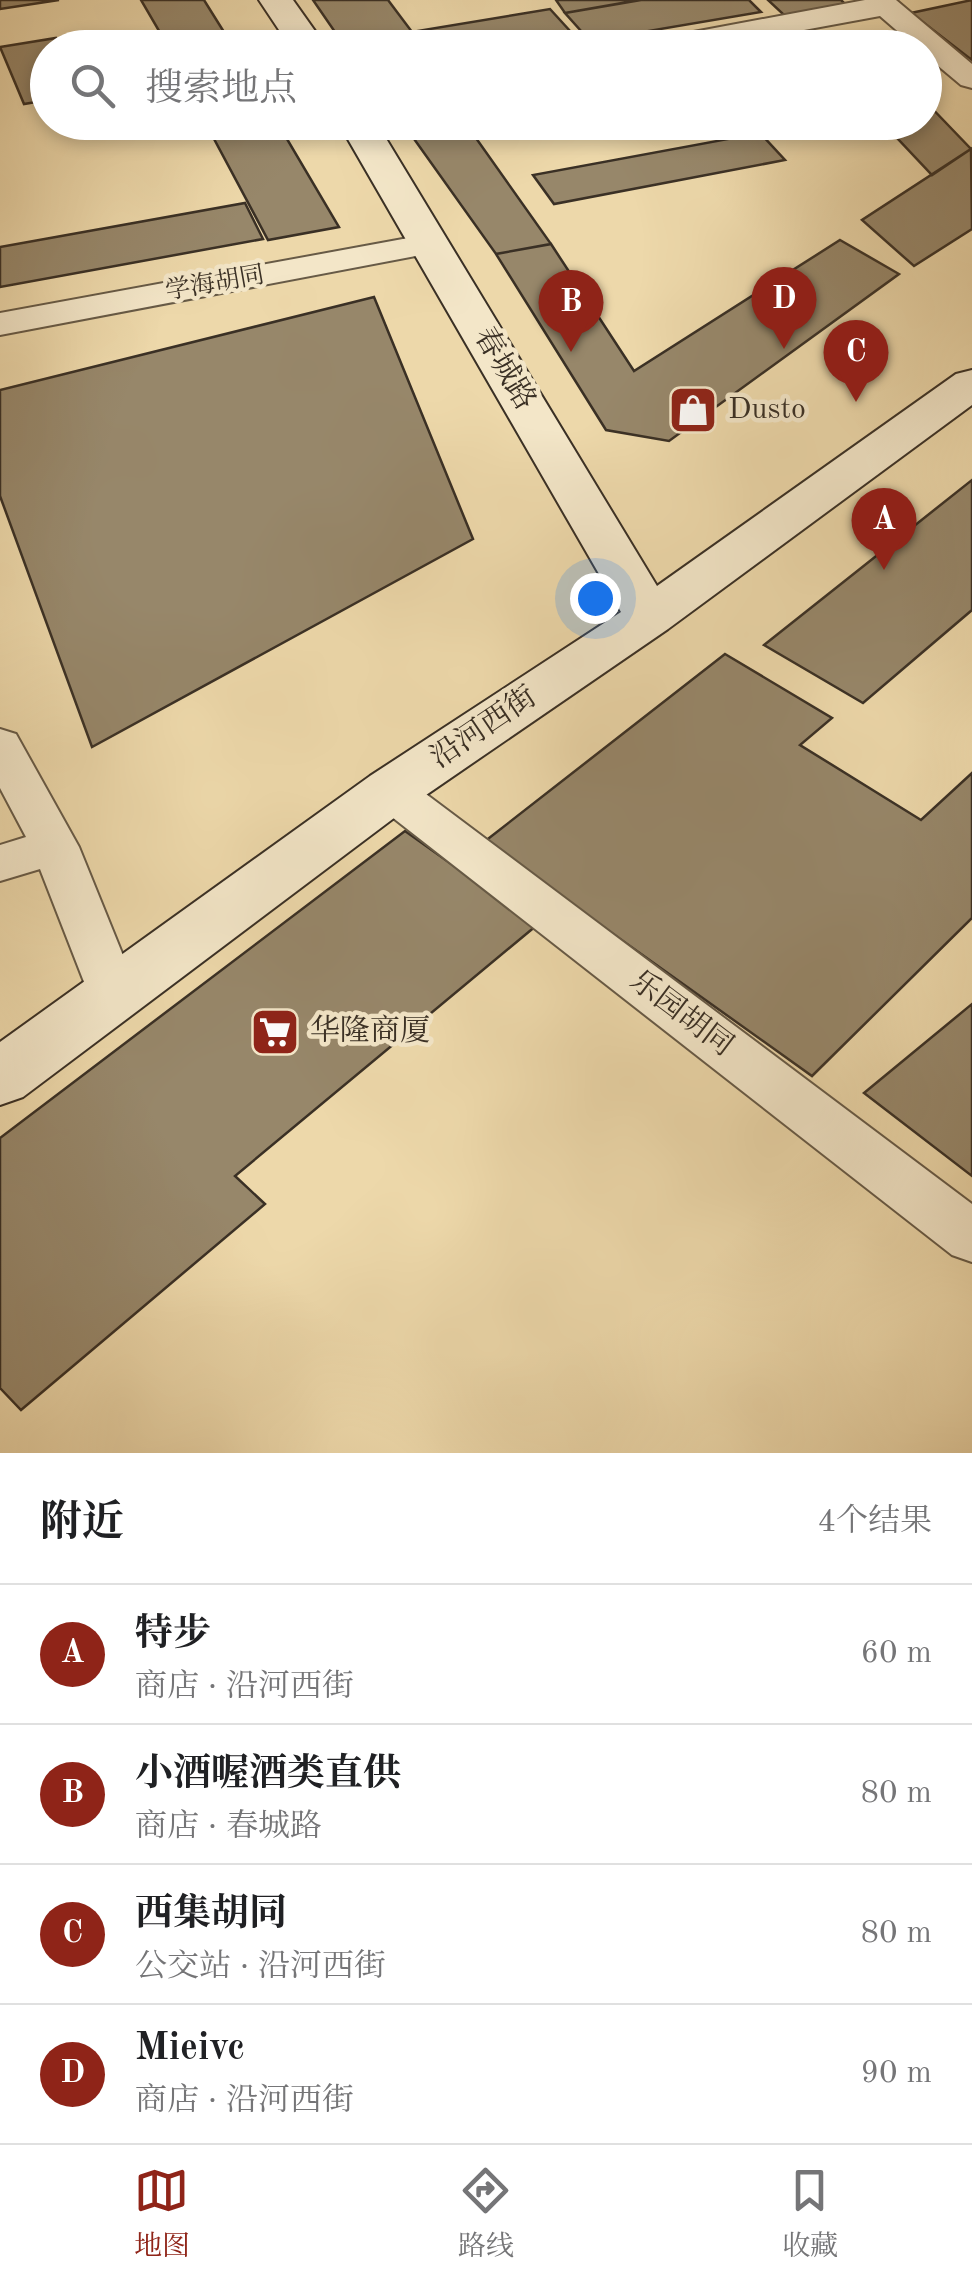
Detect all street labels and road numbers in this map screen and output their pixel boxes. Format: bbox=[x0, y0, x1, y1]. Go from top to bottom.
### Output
street label: 学海胡同 bbox=[163, 260, 266, 305]
street label: 春城路 bbox=[468, 321, 543, 415]
street label: 沿河西街 bbox=[425, 680, 542, 774]
street label: 乐园胡同 bbox=[624, 964, 740, 1062]

